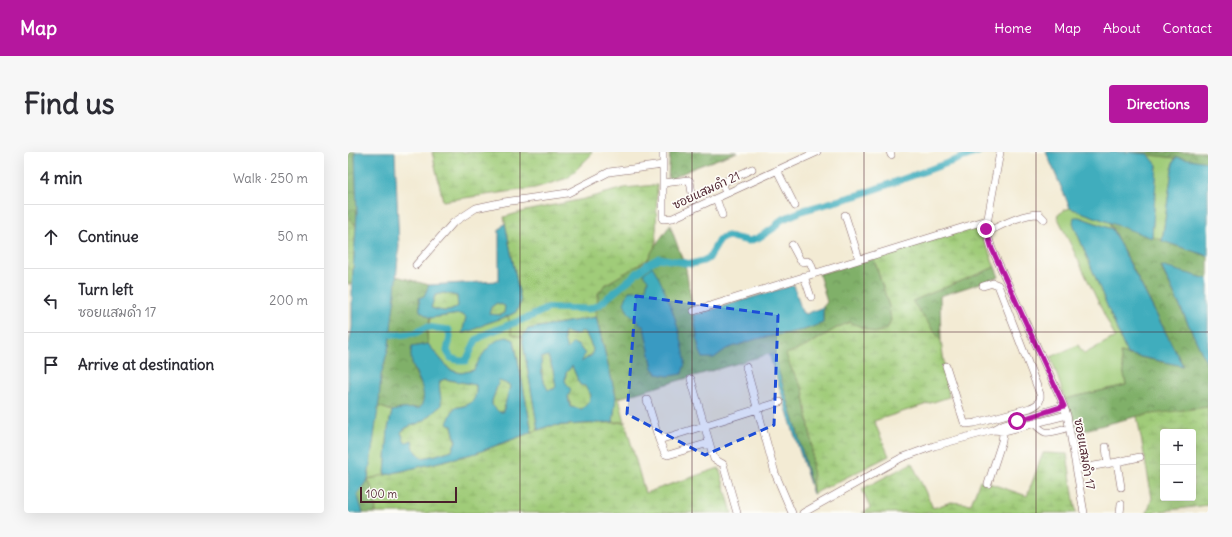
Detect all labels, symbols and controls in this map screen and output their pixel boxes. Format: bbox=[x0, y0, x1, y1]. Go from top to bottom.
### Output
text: Map bbox=[20, 16, 57, 40]
text: Home bbox=[994, 19, 1032, 37]
text: Map bbox=[1054, 19, 1081, 37]
text: About bbox=[1103, 19, 1141, 37]
text: Contact bbox=[1163, 19, 1212, 37]
button: Directions bbox=[1109, 85, 1208, 123]
text: Find us bbox=[24, 86, 115, 122]
text: 4 min bbox=[40, 167, 82, 189]
street label: ซอยแสมดำ 21 bbox=[670, 168, 742, 212]
text: Walk · 250 m bbox=[233, 170, 308, 187]
route end bbox=[977, 220, 995, 238]
icon: ahead bbox=[40, 226, 62, 248]
text: Continue bbox=[78, 227, 139, 246]
text: 50 m bbox=[277, 228, 308, 245]
text: Turn left bbox=[78, 280, 133, 299]
icon: left bbox=[40, 290, 62, 312]
text: 200 m bbox=[269, 292, 308, 309]
text: ซอยแสมดำ 17 bbox=[78, 304, 156, 321]
icon: arrive bbox=[40, 354, 62, 376]
text: Arrive at destination bbox=[78, 355, 214, 374]
route start bbox=[1008, 412, 1026, 430]
street label: ซอยแสมดำ 17 bbox=[1071, 417, 1099, 491]
map controls bbox=[1160, 429, 1196, 501]
button: + bbox=[1160, 429, 1196, 465]
button: − bbox=[1160, 465, 1196, 501]
scale bar bbox=[360, 485, 457, 504]
text: 100 m bbox=[366, 487, 397, 501]

